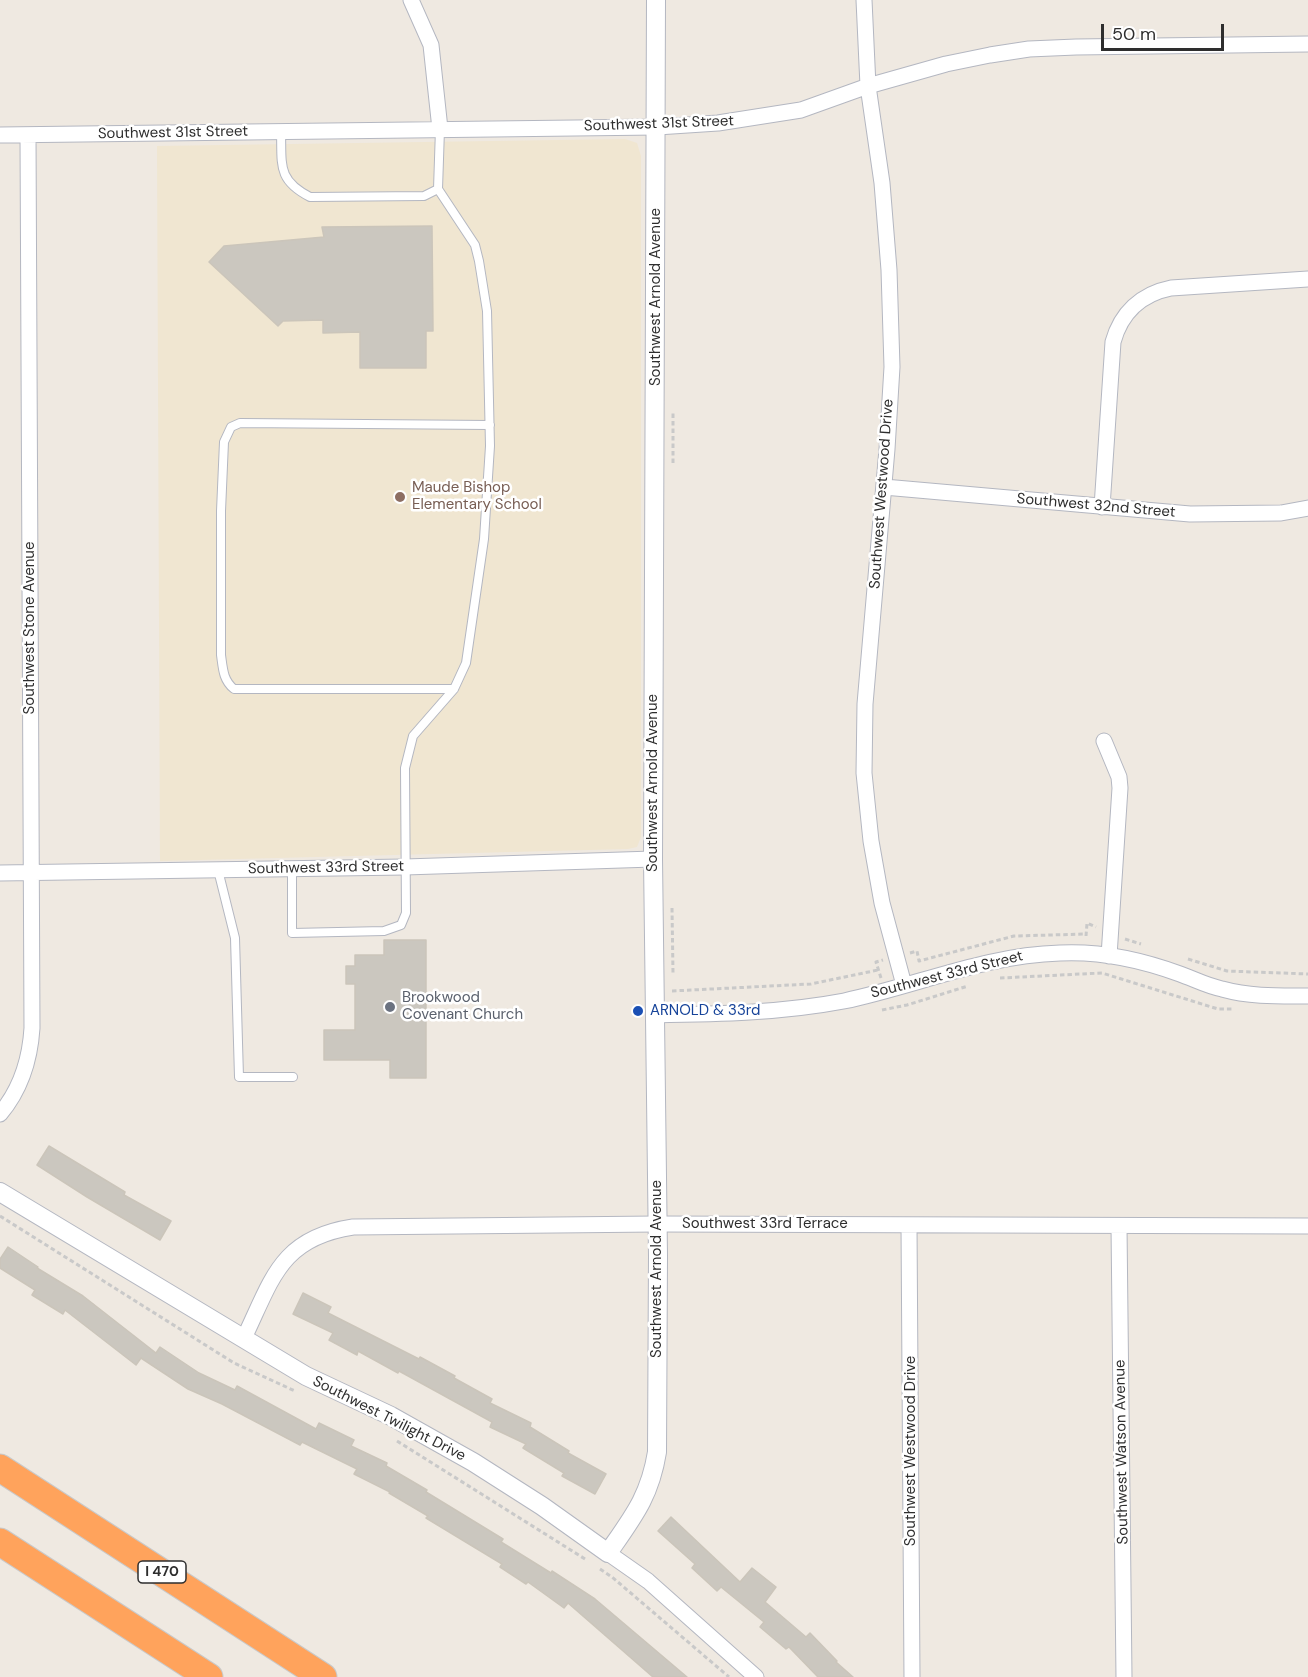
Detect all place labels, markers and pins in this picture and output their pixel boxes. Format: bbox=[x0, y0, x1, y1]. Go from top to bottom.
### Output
place label: Maude Bishop Elementary School bbox=[412, 479, 542, 514]
marker: Maude Bishop Elementary School bbox=[393, 490, 407, 504]
place label: Brookwood Covenant Church bbox=[402, 989, 523, 1024]
marker: Brookwood Covenant Church bbox=[383, 1000, 397, 1014]
place label: ARNOLD & 33rd bbox=[650, 1002, 760, 1020]
marker: ARNOLD & 33rd bbox=[631, 1004, 645, 1018]

